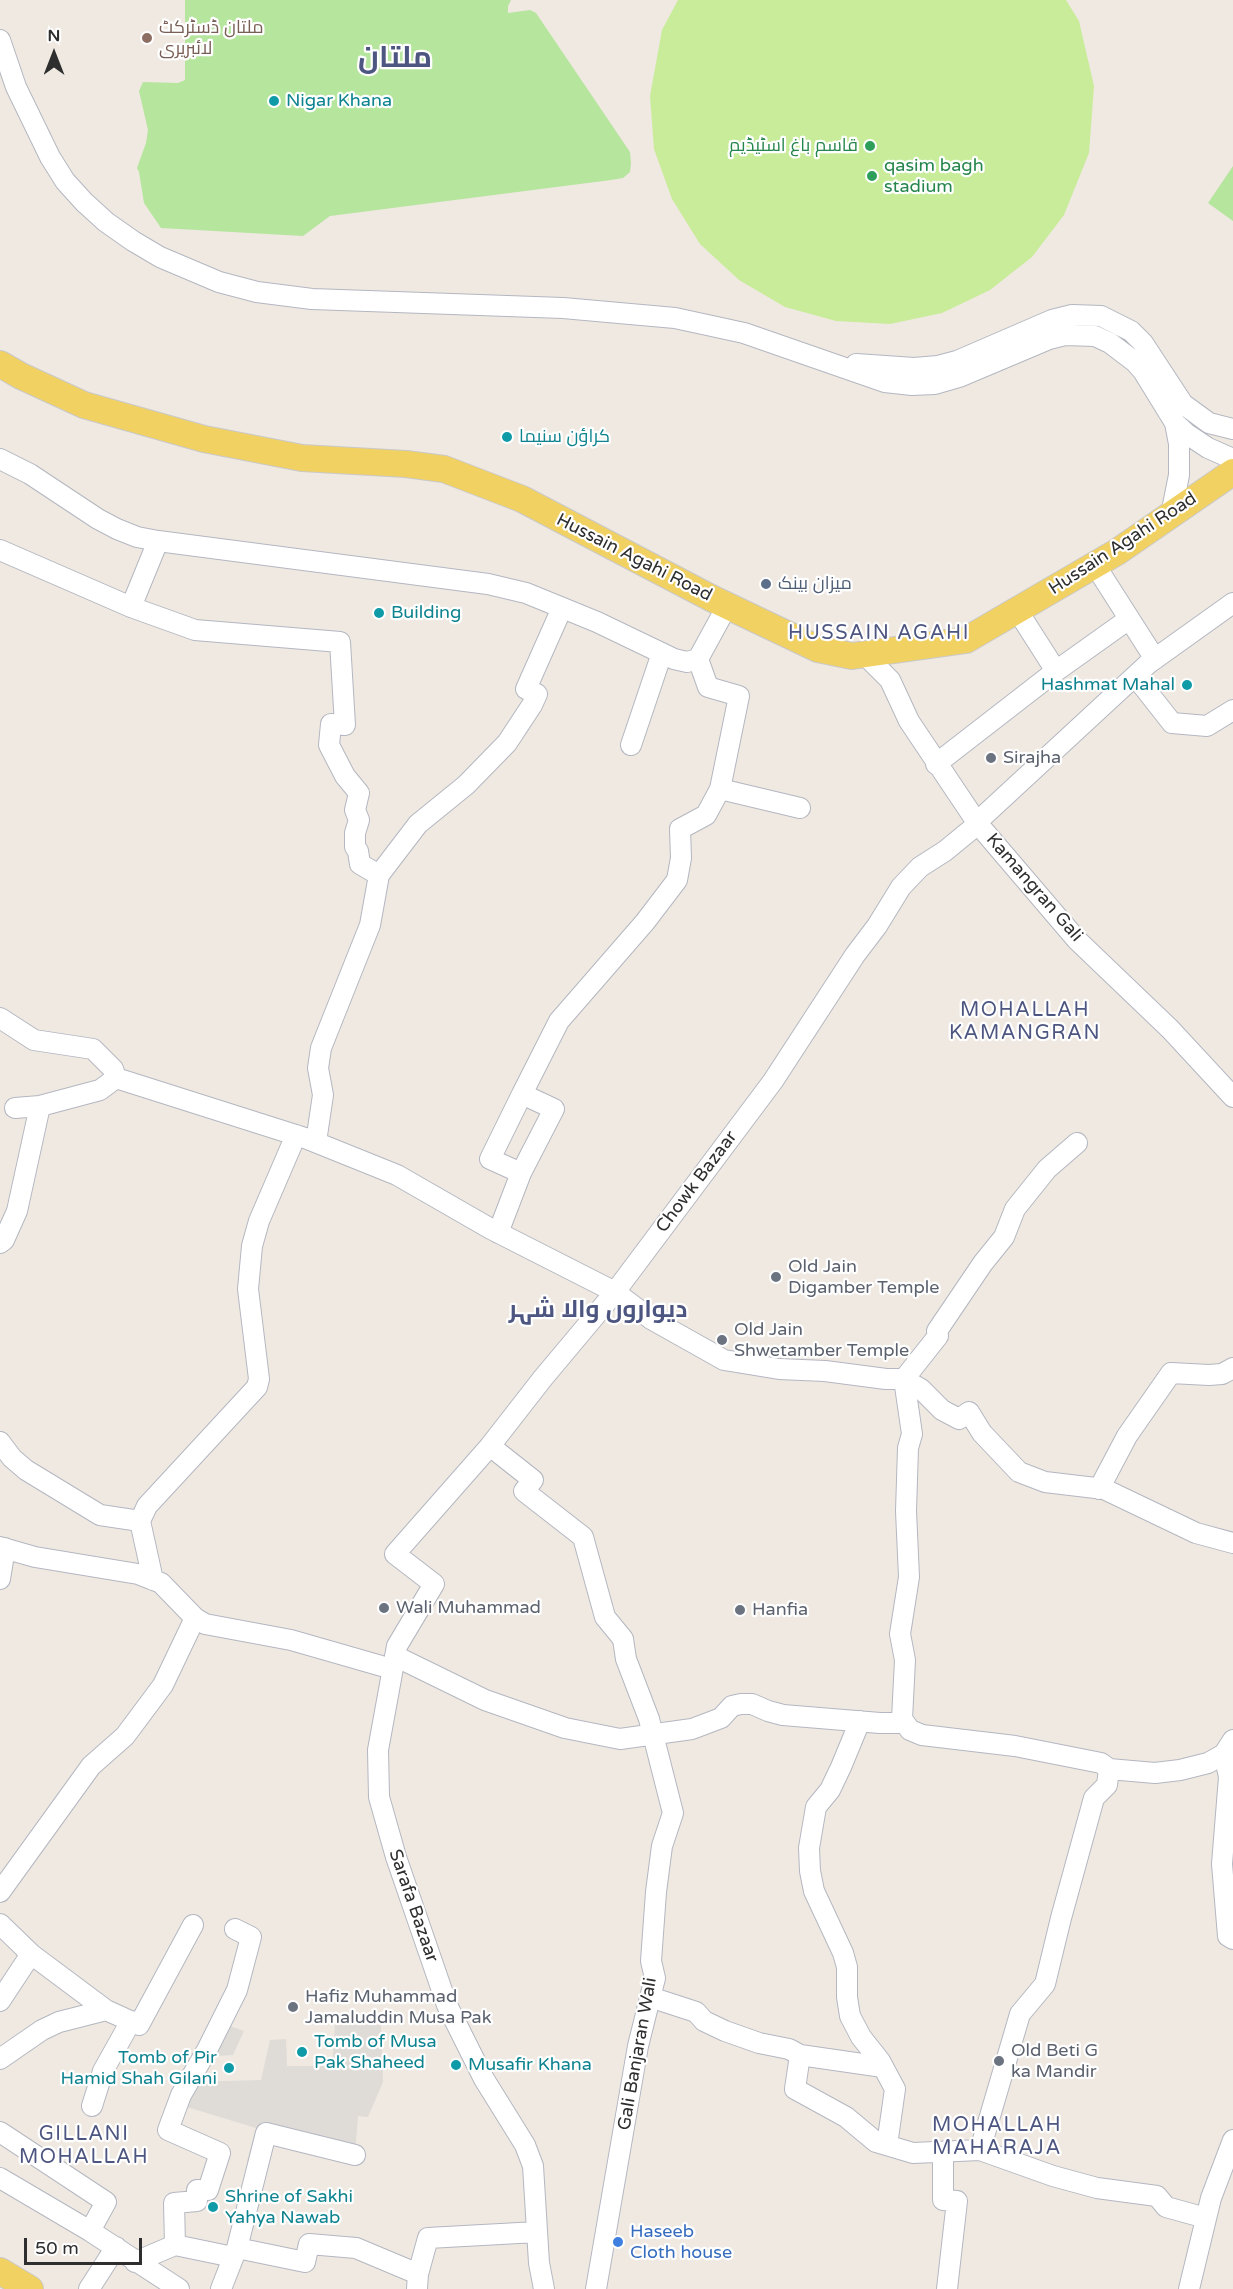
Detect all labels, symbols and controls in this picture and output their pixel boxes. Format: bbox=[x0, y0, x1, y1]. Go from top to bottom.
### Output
place label: ملتان ڈسٹرکٹ لائبریری bbox=[159, 17, 264, 60]
north arrow bbox=[24, 24, 84, 84]
text: N bbox=[48, 26, 60, 46]
marker: ملتان ڈسٹرکٹ لائبریری bbox=[140, 31, 154, 45]
district label: ملتان bbox=[358, 41, 432, 77]
place label: Nigar Khana bbox=[286, 90, 392, 112]
marker: Nigar Khana bbox=[267, 94, 281, 108]
place label: قاسم باغ اسٹیڈیم bbox=[729, 135, 858, 157]
marker: قاسم باغ اسٹیڈیم bbox=[863, 139, 877, 153]
place label: qasim bagh stadium bbox=[884, 155, 984, 198]
marker: qasim bagh stadium bbox=[865, 169, 879, 183]
place label: کراؤن سنیما bbox=[519, 426, 610, 448]
marker: کراؤن سنیما bbox=[500, 430, 514, 444]
street label: Hussain Agahi Road bbox=[1045, 488, 1201, 600]
street label: Hussain Agahi Road bbox=[553, 509, 715, 607]
place label: میزان بینک bbox=[778, 573, 852, 595]
marker: میزان بینک bbox=[759, 577, 773, 591]
place label: Building bbox=[391, 602, 461, 624]
marker: Building bbox=[372, 606, 386, 620]
district label: HUSSAIN AGAHI bbox=[788, 622, 970, 646]
place label: Hashmat Mahal bbox=[1041, 674, 1175, 696]
marker: Hashmat Mahal bbox=[1180, 678, 1194, 692]
place label: Sirajha bbox=[1003, 747, 1061, 769]
marker: Sirajha bbox=[984, 751, 998, 765]
street label: Kamangran Gali bbox=[981, 829, 1087, 947]
district label: MOHALLAH KAMANGRAN bbox=[949, 999, 1101, 1046]
street label: Chowk Bazaar bbox=[652, 1127, 742, 1237]
place label: Old Jain Digamber Temple bbox=[788, 1256, 939, 1298]
marker: Old Jain Digamber Temple bbox=[769, 1270, 783, 1284]
district label: دیواروں والا شہر bbox=[509, 1297, 687, 1325]
place label: Old Jain Shwetamber Temple bbox=[734, 1319, 909, 1362]
marker: Old Jain Shwetamber Temple bbox=[715, 1333, 729, 1347]
place label: Wali Muhammad bbox=[396, 1597, 541, 1619]
place label: Hanfia bbox=[752, 1599, 808, 1621]
marker: Wali Muhammad bbox=[377, 1601, 391, 1615]
marker: Hanfia bbox=[733, 1603, 747, 1617]
street label: Sarafa Bazaar bbox=[384, 1847, 442, 1965]
street label: Gali Banjaran Wali bbox=[614, 1976, 662, 2132]
place label: Hafiz Muhammad Jamaluddin Musa Pak bbox=[305, 1986, 492, 2028]
marker: Hafiz Muhammad Jamaluddin Musa Pak bbox=[286, 2000, 300, 2014]
place label: Tomb of Musa Pak Shaheed bbox=[314, 2031, 437, 2074]
place label: Old Beti G ka Mandir bbox=[1011, 2040, 1098, 2082]
marker: Tomb of Musa Pak Shaheed bbox=[295, 2045, 309, 2059]
place label: Tomb of Pir Hamid Shah Gilani bbox=[60, 2047, 217, 2090]
place label: Musafir Khana bbox=[468, 2054, 592, 2076]
marker: Old Beti G ka Mandir bbox=[992, 2054, 1006, 2068]
marker: Musafir Khana bbox=[449, 2058, 463, 2072]
marker: Tomb of Pir Hamid Shah Gilani bbox=[222, 2061, 236, 2075]
district label: MOHALLAH MAHARAJA bbox=[932, 2114, 1062, 2161]
district label: GILLANI MOHALLAH bbox=[19, 2123, 149, 2170]
place label: Shrine of Sakhi Yahya Nawab bbox=[225, 2186, 353, 2228]
marker: Shrine of Sakhi Yahya Nawab bbox=[206, 2200, 220, 2214]
place label: Haseeb Cloth house bbox=[630, 2221, 732, 2264]
scale bar bbox=[27, 2226, 146, 2264]
marker: Haseeb Cloth house bbox=[611, 2235, 625, 2249]
text: 50 m bbox=[35, 2237, 79, 2259]

